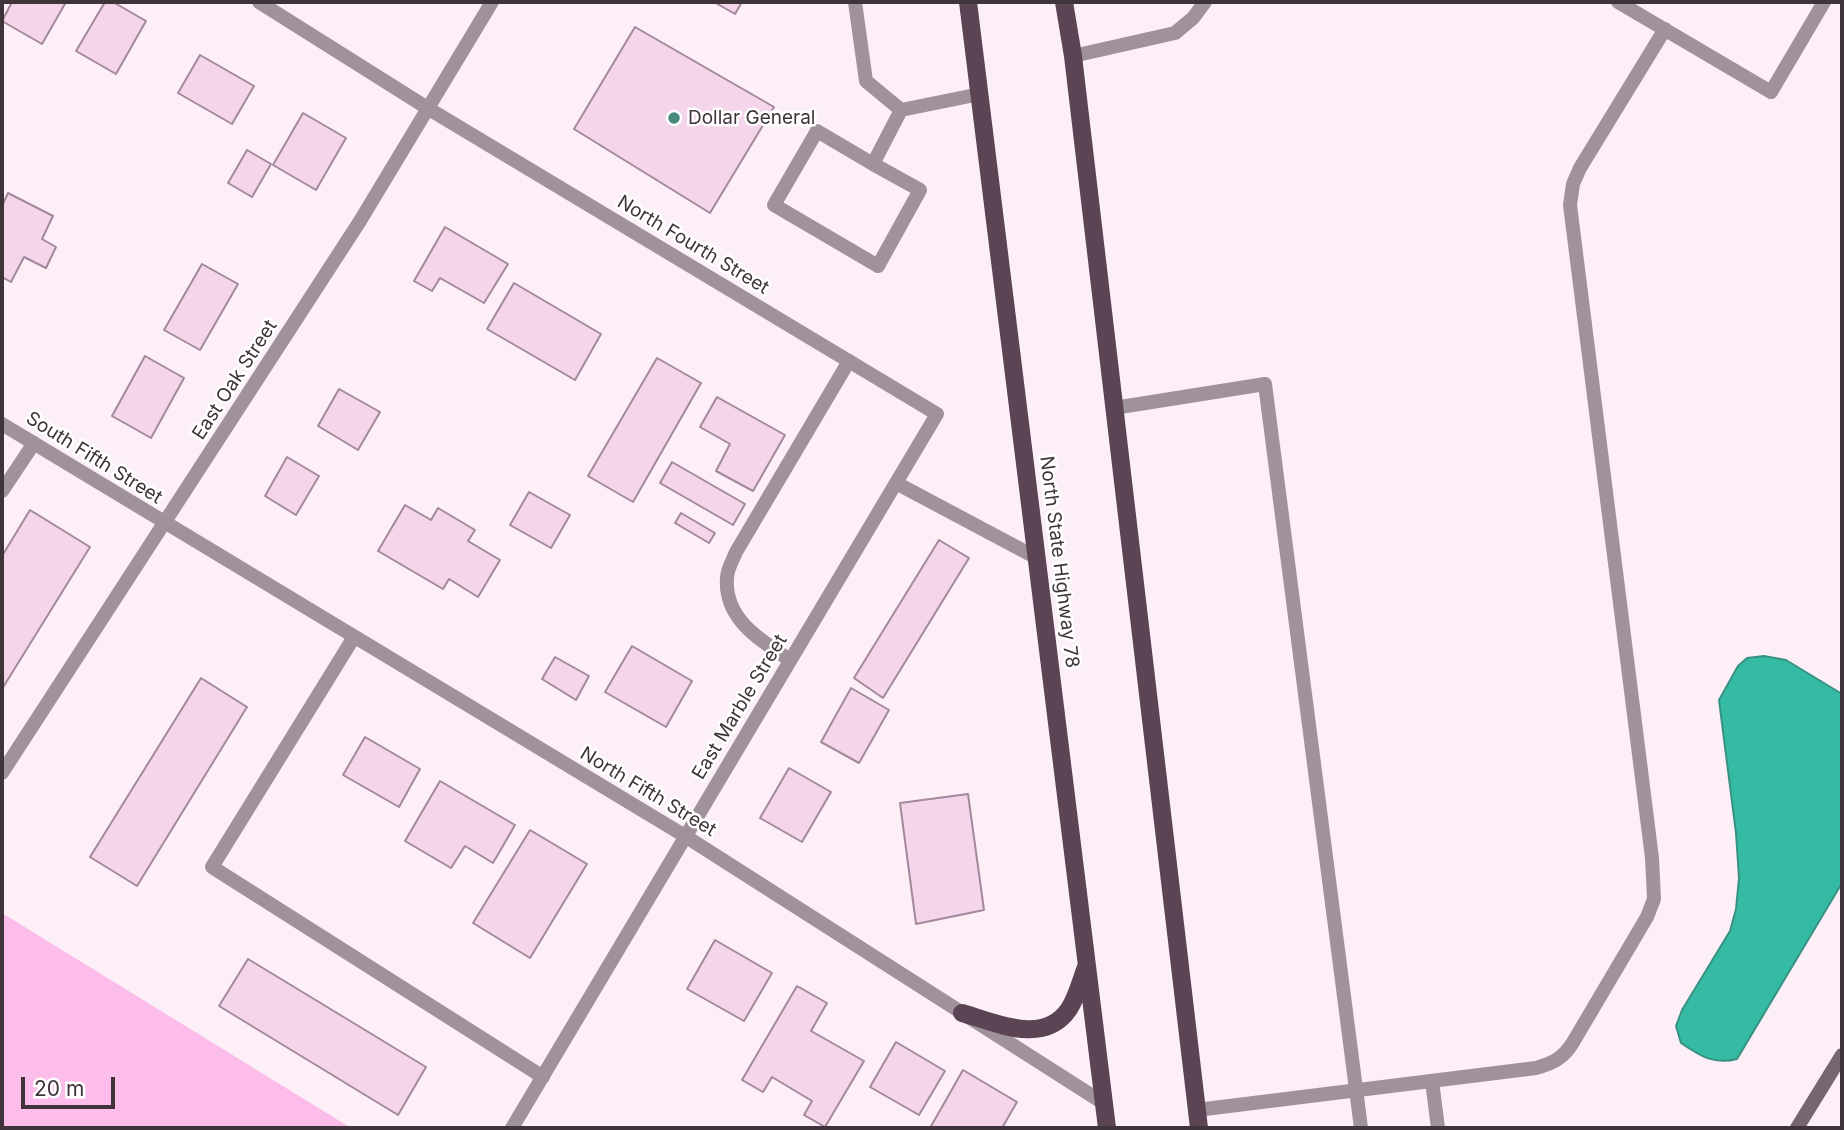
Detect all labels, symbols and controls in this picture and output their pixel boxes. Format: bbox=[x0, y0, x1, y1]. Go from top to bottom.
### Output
place label: Dollar General bbox=[688, 107, 815, 129]
marker: Dollar General bbox=[666, 110, 682, 126]
street label: North Fourth Street bbox=[613, 191, 773, 299]
street label: East Oak Street bbox=[188, 316, 282, 444]
street label: South Fifth Street bbox=[22, 407, 166, 509]
street label: North State Highway 78 bbox=[1035, 455, 1083, 669]
street label: East Marble Street bbox=[688, 630, 792, 784]
street label: North Fifth Street bbox=[576, 742, 720, 842]
scale bar bbox=[24, 1064, 119, 1108]
text: 20 m bbox=[34, 1076, 84, 1101]

